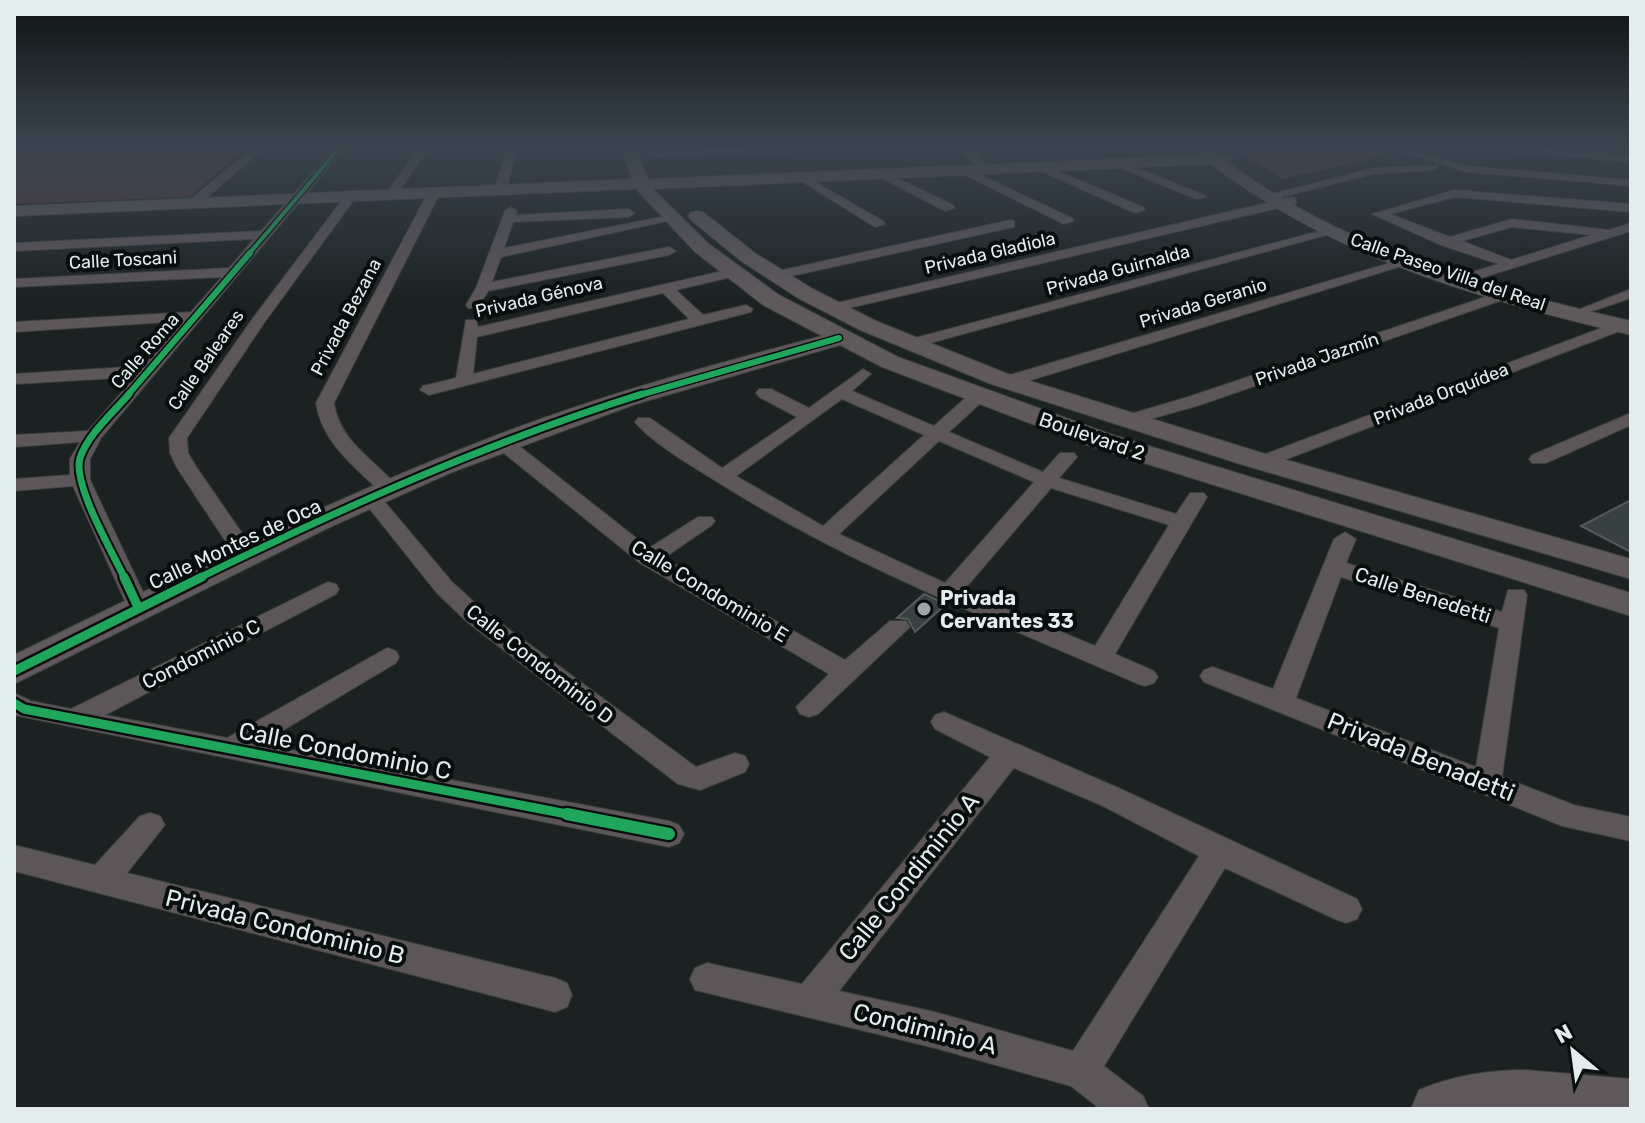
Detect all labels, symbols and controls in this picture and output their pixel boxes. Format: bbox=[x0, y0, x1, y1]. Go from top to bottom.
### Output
street label: Privada Gladiola bbox=[922, 227, 1058, 279]
street label: Calle Paseo Villa del Real bbox=[1348, 228, 1548, 316]
street label: Privada Guirnalda bbox=[1044, 240, 1192, 300]
street label: Calle Toscani bbox=[68, 246, 178, 274]
street label: Privada Bezana bbox=[306, 255, 386, 379]
street label: Privada Génova bbox=[473, 272, 605, 322]
street label: Privada Geranio bbox=[1137, 273, 1269, 333]
street label: Calle Baleares bbox=[163, 306, 249, 414]
street label: Calle Roma bbox=[106, 309, 184, 393]
street label: Privada Jazmín bbox=[1252, 328, 1382, 390]
street label: Privada Orquídea bbox=[1370, 358, 1512, 430]
street label: Boulevard 2 bbox=[1036, 407, 1148, 465]
street label: Calle Montes de Oca bbox=[145, 494, 325, 594]
street label: Calle Condominio E bbox=[627, 535, 793, 647]
street label: Calle Benedetti bbox=[1352, 562, 1494, 628]
place label: Privada Cervantes 33 bbox=[940, 586, 1074, 633]
street label: Calle Condominio D bbox=[462, 599, 618, 729]
marker: Privada Cervantes 33 bbox=[915, 600, 933, 618]
street label: Condominio C bbox=[138, 614, 264, 694]
street label: Privada Benadetti bbox=[1323, 707, 1519, 807]
street label: Calle Condominio C bbox=[236, 717, 454, 785]
street label: Calle Condiminio A bbox=[833, 788, 985, 966]
street label: Privada Condominio B bbox=[163, 884, 407, 970]
street label: Condiminio A bbox=[850, 998, 1000, 1060]
north arrow bbox=[1533, 1011, 1613, 1091]
text: N bbox=[1550, 1018, 1577, 1050]

